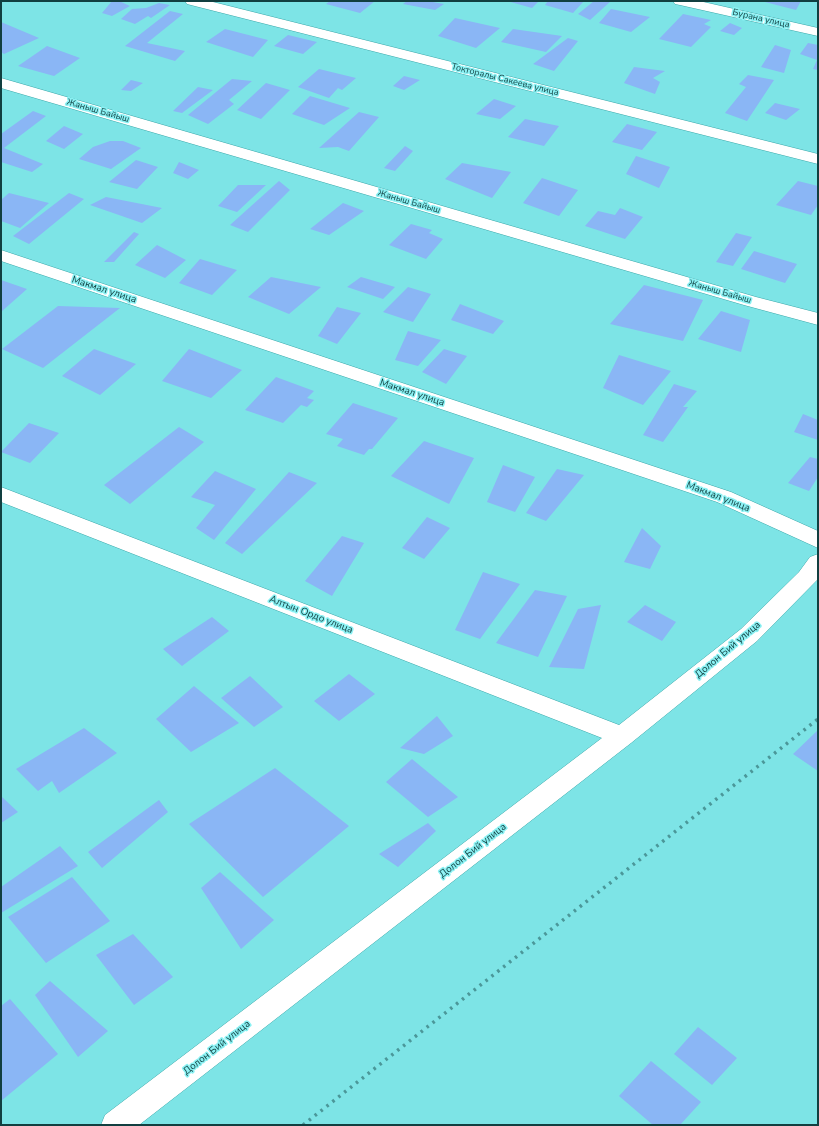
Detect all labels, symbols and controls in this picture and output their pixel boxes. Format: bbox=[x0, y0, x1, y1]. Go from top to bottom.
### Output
street label: Бурана улица bbox=[731, 7, 791, 31]
street label: Токторалы Сакеева улица bbox=[450, 61, 560, 99]
street label: Жаныш Байыш bbox=[65, 97, 131, 125]
street label: Жаныш Байыш bbox=[376, 188, 442, 216]
street label: Макмал улица bbox=[70, 274, 138, 306]
street label: Жаныш Байыш bbox=[687, 278, 753, 306]
street label: Макмал улица bbox=[378, 377, 446, 409]
street label: Макмал улица bbox=[684, 479, 752, 515]
street label: Алтын Ордо улица bbox=[267, 593, 355, 637]
street label: Долон Бий улица bbox=[693, 619, 763, 681]
street label: Долон Бий улица bbox=[437, 821, 509, 881]
street label: Долон Бий улица bbox=[181, 1018, 253, 1078]

